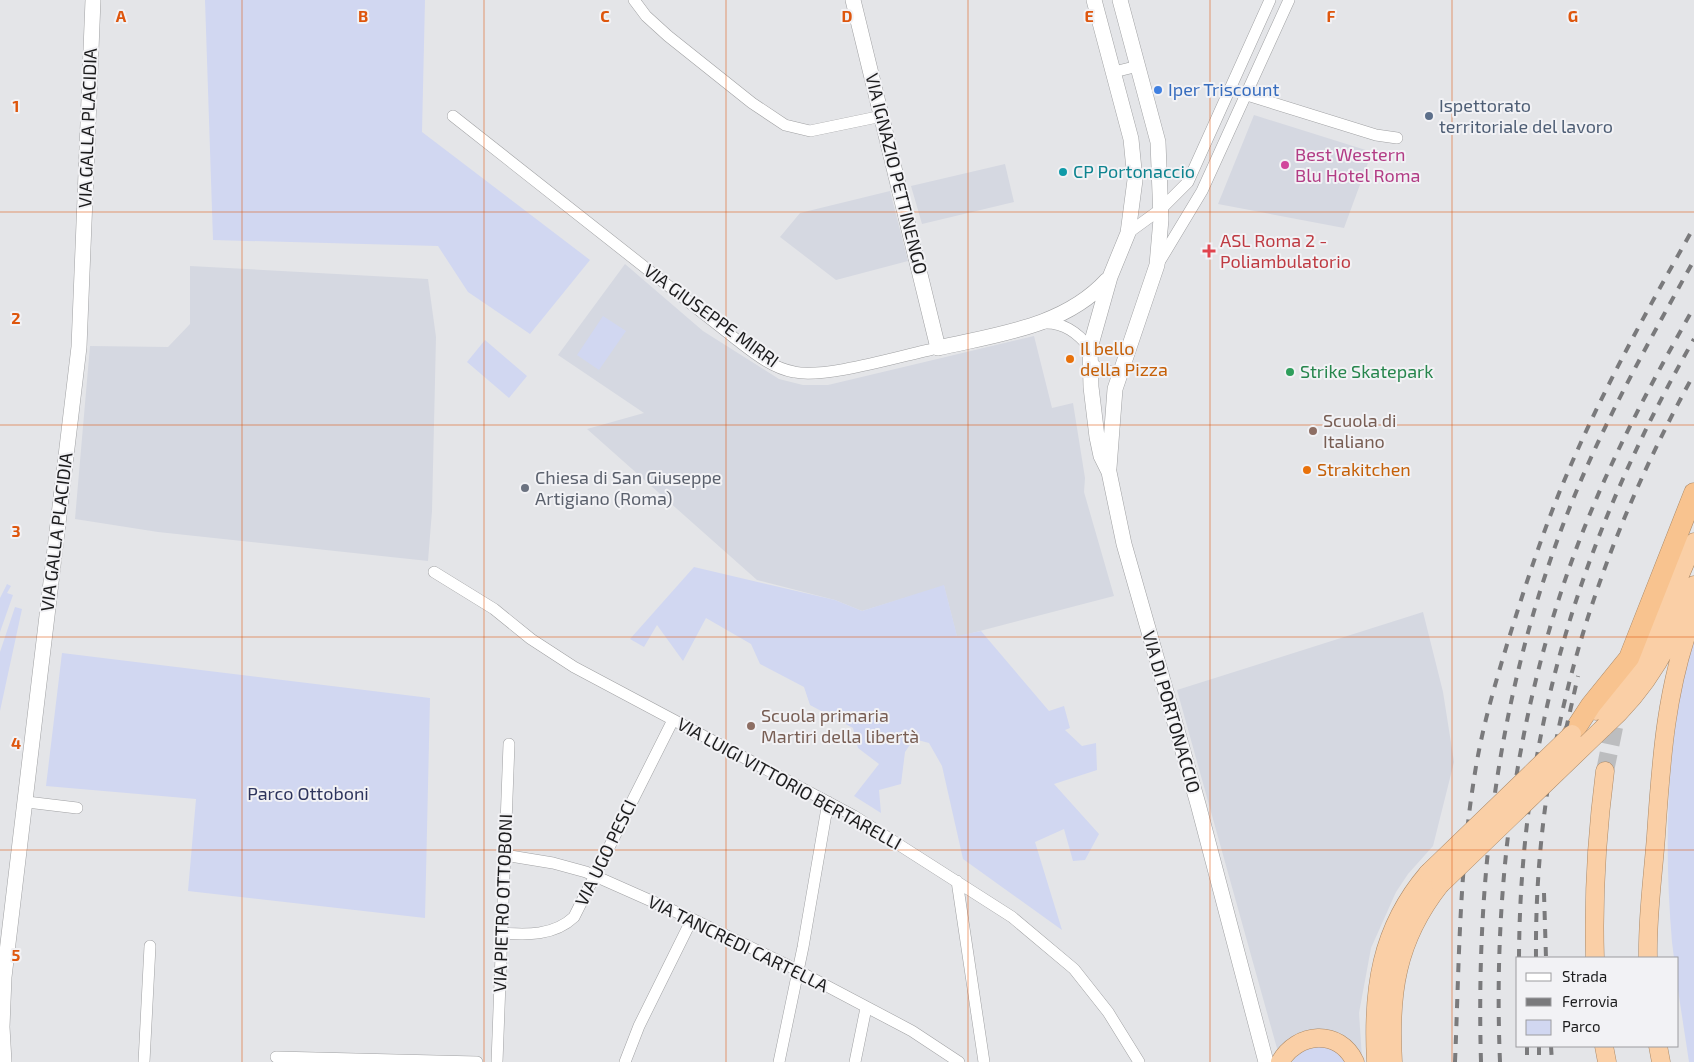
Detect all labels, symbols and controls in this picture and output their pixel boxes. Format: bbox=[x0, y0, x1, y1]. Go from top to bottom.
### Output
text: A bbox=[116, 6, 127, 25]
text: B bbox=[358, 6, 368, 25]
text: C bbox=[600, 6, 610, 25]
text: D bbox=[842, 6, 853, 25]
text: E bbox=[1084, 6, 1094, 25]
text: F bbox=[1327, 6, 1336, 25]
text: G bbox=[1568, 6, 1578, 25]
street label: VIA GALLA PLACIDIA bbox=[73, 47, 101, 208]
street label: VIA IGNAZIO PETTINENGO bbox=[861, 71, 933, 277]
place label: Iper Triscount bbox=[1168, 78, 1279, 100]
marker: Iper Triscount bbox=[1152, 84, 1164, 96]
place label: Ispettorato territoriale del lavoro bbox=[1439, 94, 1613, 137]
text: 1 bbox=[13, 96, 19, 115]
marker: Ispettorato territoriale del lavoro bbox=[1423, 110, 1435, 122]
place label: Best Western Blu Hotel Roma bbox=[1295, 143, 1420, 186]
marker: Best Western Blu Hotel Roma bbox=[1279, 159, 1291, 171]
place label: CP Portonaccio bbox=[1073, 160, 1195, 182]
marker: CP Portonaccio bbox=[1057, 166, 1069, 178]
place label: ASL Roma 2 - Poliambulatorio bbox=[1220, 229, 1351, 272]
marker: ASL Roma 2 - Poliambulatorio bbox=[1202, 244, 1216, 258]
street label: VIA GIUSEPPE MIRRI bbox=[640, 259, 783, 372]
text: 2 bbox=[11, 308, 21, 327]
place label: Il bello della Pizza bbox=[1080, 337, 1168, 380]
marker: Il bello della Pizza bbox=[1064, 353, 1076, 365]
place label: Strike Skatepark bbox=[1300, 360, 1433, 382]
marker: Strike Skatepark bbox=[1284, 366, 1296, 378]
place label: Scuola di Italiano bbox=[1323, 409, 1396, 452]
marker: Scuola di Italiano bbox=[1307, 425, 1319, 437]
street label: VIA GALLA PLACIDIA bbox=[35, 450, 77, 613]
place label: Strakitchen bbox=[1317, 458, 1411, 480]
marker: Strakitchen bbox=[1301, 464, 1313, 476]
place label: Chiesa di San Giuseppe Artigiano (Roma) bbox=[535, 466, 722, 509]
marker: Chiesa di San Giuseppe Artigiano (Roma) bbox=[519, 482, 531, 494]
text: 3 bbox=[11, 521, 21, 540]
street label: VIA DI PORTONACCIO bbox=[1138, 628, 1206, 795]
place label: Scuola primaria Martiri della libertà bbox=[761, 704, 919, 747]
street label: VIA LUIGI VITTORIO BERTARELLI bbox=[673, 712, 906, 854]
marker: Scuola primaria Martiri della libertà bbox=[745, 720, 757, 732]
text: 4 bbox=[11, 733, 21, 752]
park label: Parco Ottoboni bbox=[247, 782, 369, 804]
street label: VIA UGO PESCI bbox=[570, 796, 640, 909]
street label: VIA PIETRO OTTOBONI bbox=[488, 813, 516, 993]
street label: VIA TANCREDI CARTELLA bbox=[645, 890, 833, 997]
text: 5 bbox=[12, 945, 21, 964]
legend bbox=[1516, 957, 1679, 1047]
text: Strada bbox=[1562, 967, 1607, 985]
text: Ferrovia bbox=[1562, 992, 1618, 1010]
text: Parco bbox=[1562, 1017, 1601, 1035]

